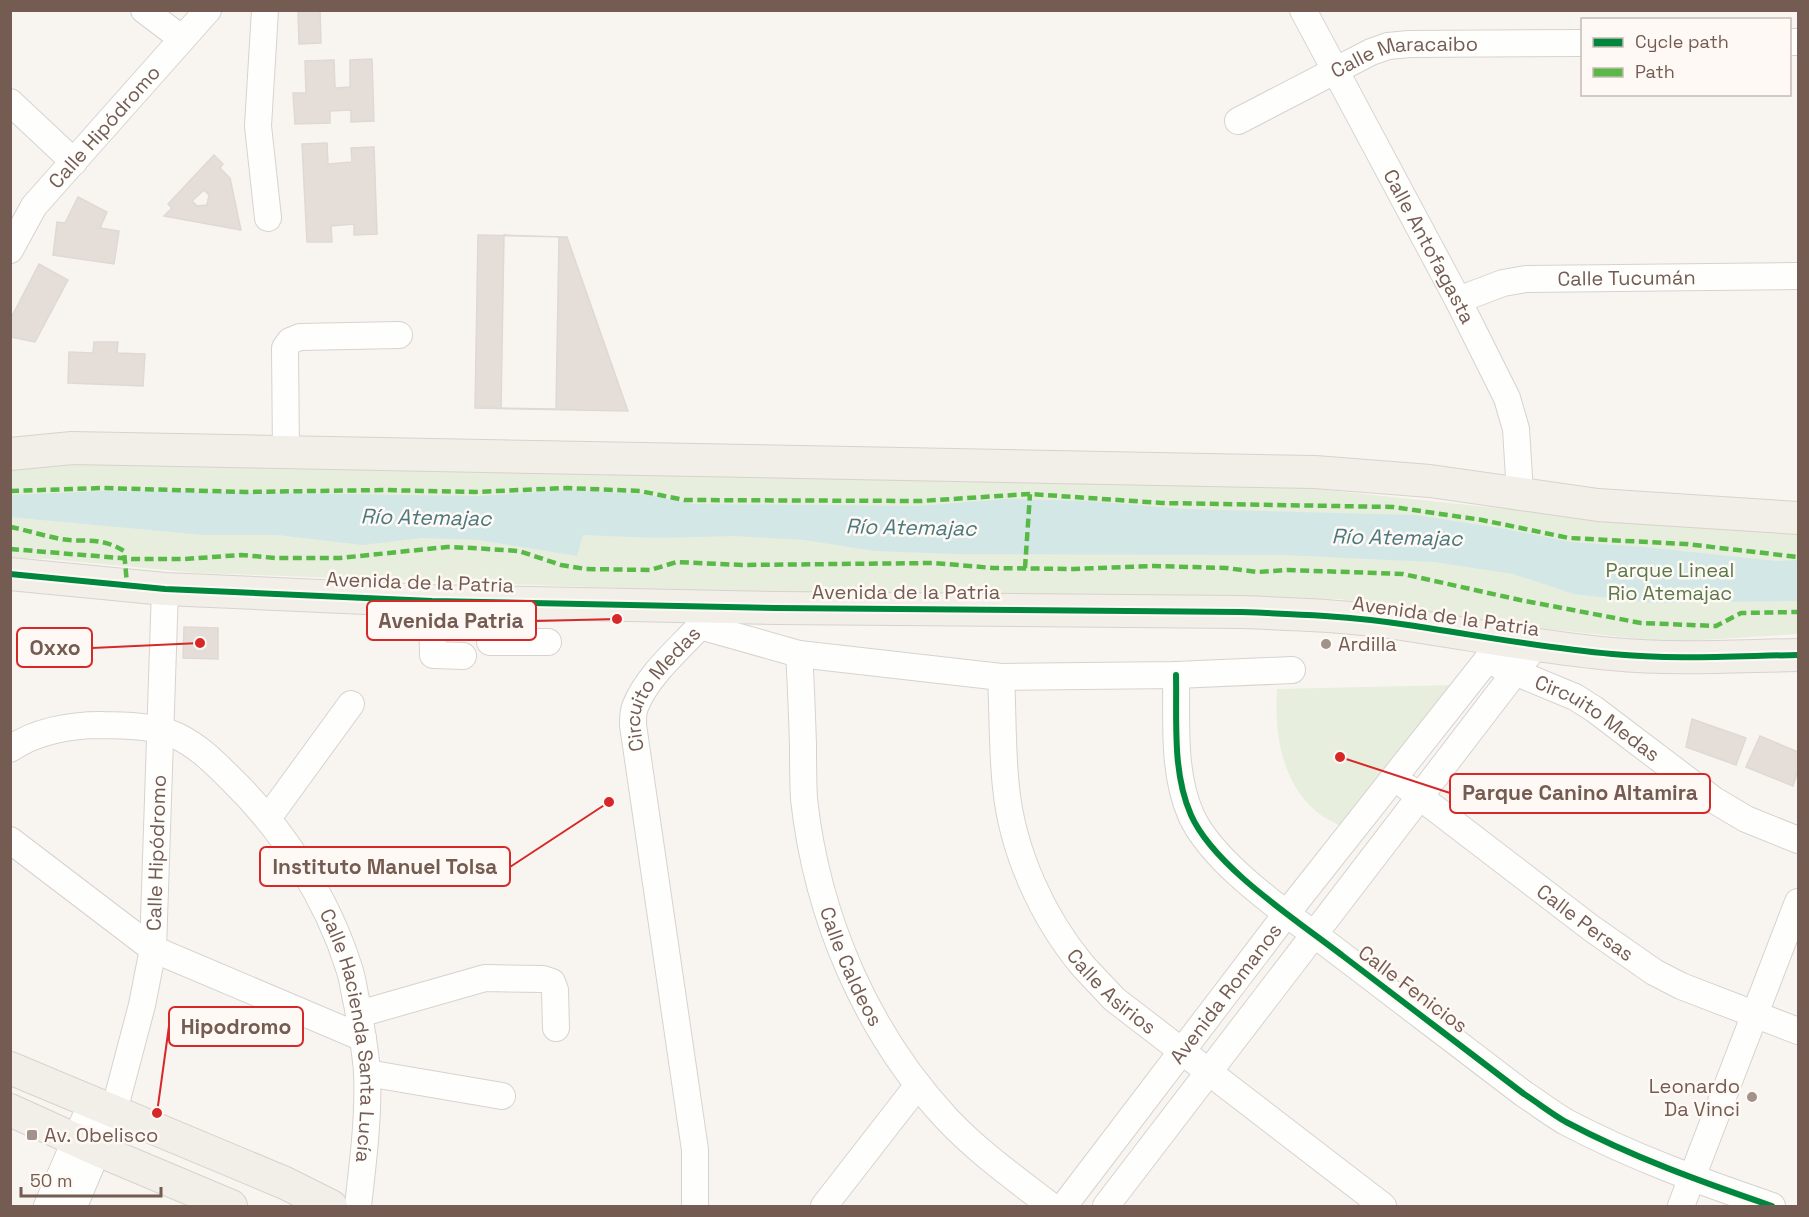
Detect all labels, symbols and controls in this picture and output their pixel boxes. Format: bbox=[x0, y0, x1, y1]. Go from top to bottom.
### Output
legend bbox=[1581, 18, 1791, 96]
text: Cycle path bbox=[1635, 30, 1729, 53]
street label: Calle Maracaibo bbox=[1326, 31, 1478, 84]
street label: Calle Hipódromo bbox=[43, 60, 166, 194]
text: Path bbox=[1635, 60, 1675, 83]
street label: Calle Antofagasta bbox=[1377, 165, 1481, 328]
street label: Calle Tucumán bbox=[1557, 264, 1696, 292]
water label: Río Atemajac bbox=[360, 502, 493, 532]
water label: Río Atemajac bbox=[845, 512, 978, 542]
water label: Río Atemajac bbox=[1331, 522, 1464, 552]
park label: Parque Lineal Rio Atemajac bbox=[1606, 557, 1734, 606]
street label: Avenida de la Patria bbox=[325, 566, 515, 598]
street label: Avenida de la Patria bbox=[812, 579, 1000, 605]
street label: Avenida de la Patria bbox=[1351, 590, 1541, 642]
callout: Avenida Patria bbox=[367, 601, 536, 640]
text: Avenida Patria bbox=[378, 607, 524, 634]
street label: Circuito Medas bbox=[620, 620, 706, 753]
callout: Oxxo bbox=[17, 628, 92, 667]
place label: Ardilla bbox=[1338, 631, 1397, 657]
text: Oxxo bbox=[29, 634, 81, 661]
marker: Ardilla bbox=[1319, 637, 1333, 651]
street label: Circuito Medas bbox=[1531, 669, 1665, 767]
street label: Calle Hipódromo bbox=[141, 774, 172, 931]
callout: Parque Canino Altamira bbox=[1450, 774, 1710, 813]
text: Parque Canino Altamira bbox=[1462, 779, 1698, 806]
callout: Instituto Manuel Tolsa bbox=[260, 847, 510, 886]
text: Instituto Manuel Tolsa bbox=[273, 853, 497, 880]
street label: Calle Persas bbox=[1531, 878, 1639, 967]
street label: Calle Caldeos bbox=[814, 903, 889, 1031]
street label: Calle Hacienda Santa Lucía bbox=[314, 904, 380, 1164]
street label: Avenida Romanos bbox=[1164, 918, 1288, 1069]
street label: Calle Fenicios bbox=[1353, 939, 1473, 1039]
street label: Calle Asirios bbox=[1061, 943, 1162, 1040]
callout: Hipodromo bbox=[169, 1007, 303, 1046]
text: Hipodromo bbox=[181, 1013, 291, 1040]
place label: Leonardo Da Vinci bbox=[1649, 1073, 1740, 1122]
marker: Leonardo Da Vinci bbox=[1745, 1090, 1759, 1104]
place label: Av. Obelisco bbox=[44, 1122, 158, 1148]
marker: Av. Obelisco bbox=[25, 1128, 39, 1142]
scale bar bbox=[21, 1160, 160, 1198]
text: 50 m bbox=[30, 1169, 72, 1192]

